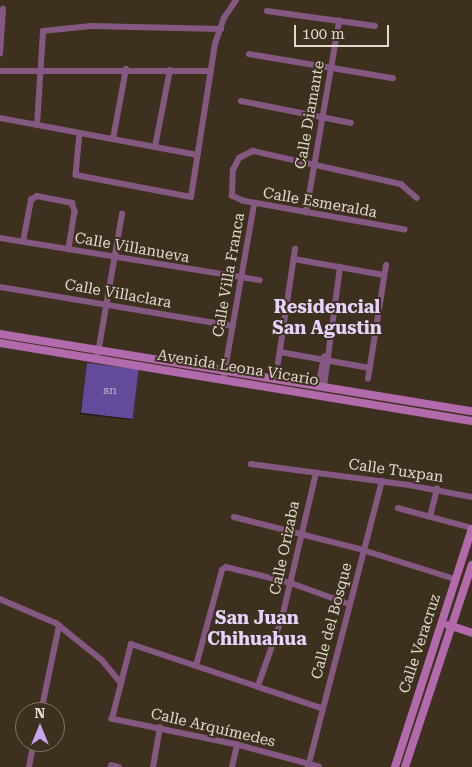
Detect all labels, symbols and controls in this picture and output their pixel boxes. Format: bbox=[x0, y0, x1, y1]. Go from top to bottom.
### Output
scale bar bbox=[297, 15, 392, 47]
text: 100 m bbox=[302, 25, 345, 43]
street label: Calle Diamante bbox=[292, 59, 328, 171]
street label: Calle Esmeralda bbox=[262, 184, 378, 222]
street label: Calle Villa Franca bbox=[209, 211, 249, 339]
street label: Calle Villanueva bbox=[73, 229, 191, 267]
street label: Calle Villaclara bbox=[63, 276, 173, 312]
district label: Residencial San Agustin bbox=[272, 297, 382, 340]
street label: Avenida Leona Vicario bbox=[156, 346, 320, 390]
house number: sn bbox=[103, 384, 117, 398]
street label: Calle Tuxpan bbox=[347, 455, 445, 487]
street label: Calle Orizaba bbox=[266, 499, 304, 597]
street label: Calle del Bosque bbox=[308, 561, 356, 681]
street label: Calle Veracruz bbox=[396, 592, 444, 696]
district label: San Juan Chihuahua bbox=[207, 608, 307, 650]
north arrow bbox=[15, 702, 65, 752]
text: N bbox=[35, 705, 45, 721]
street label: Calle Arquímedes bbox=[149, 705, 277, 751]

